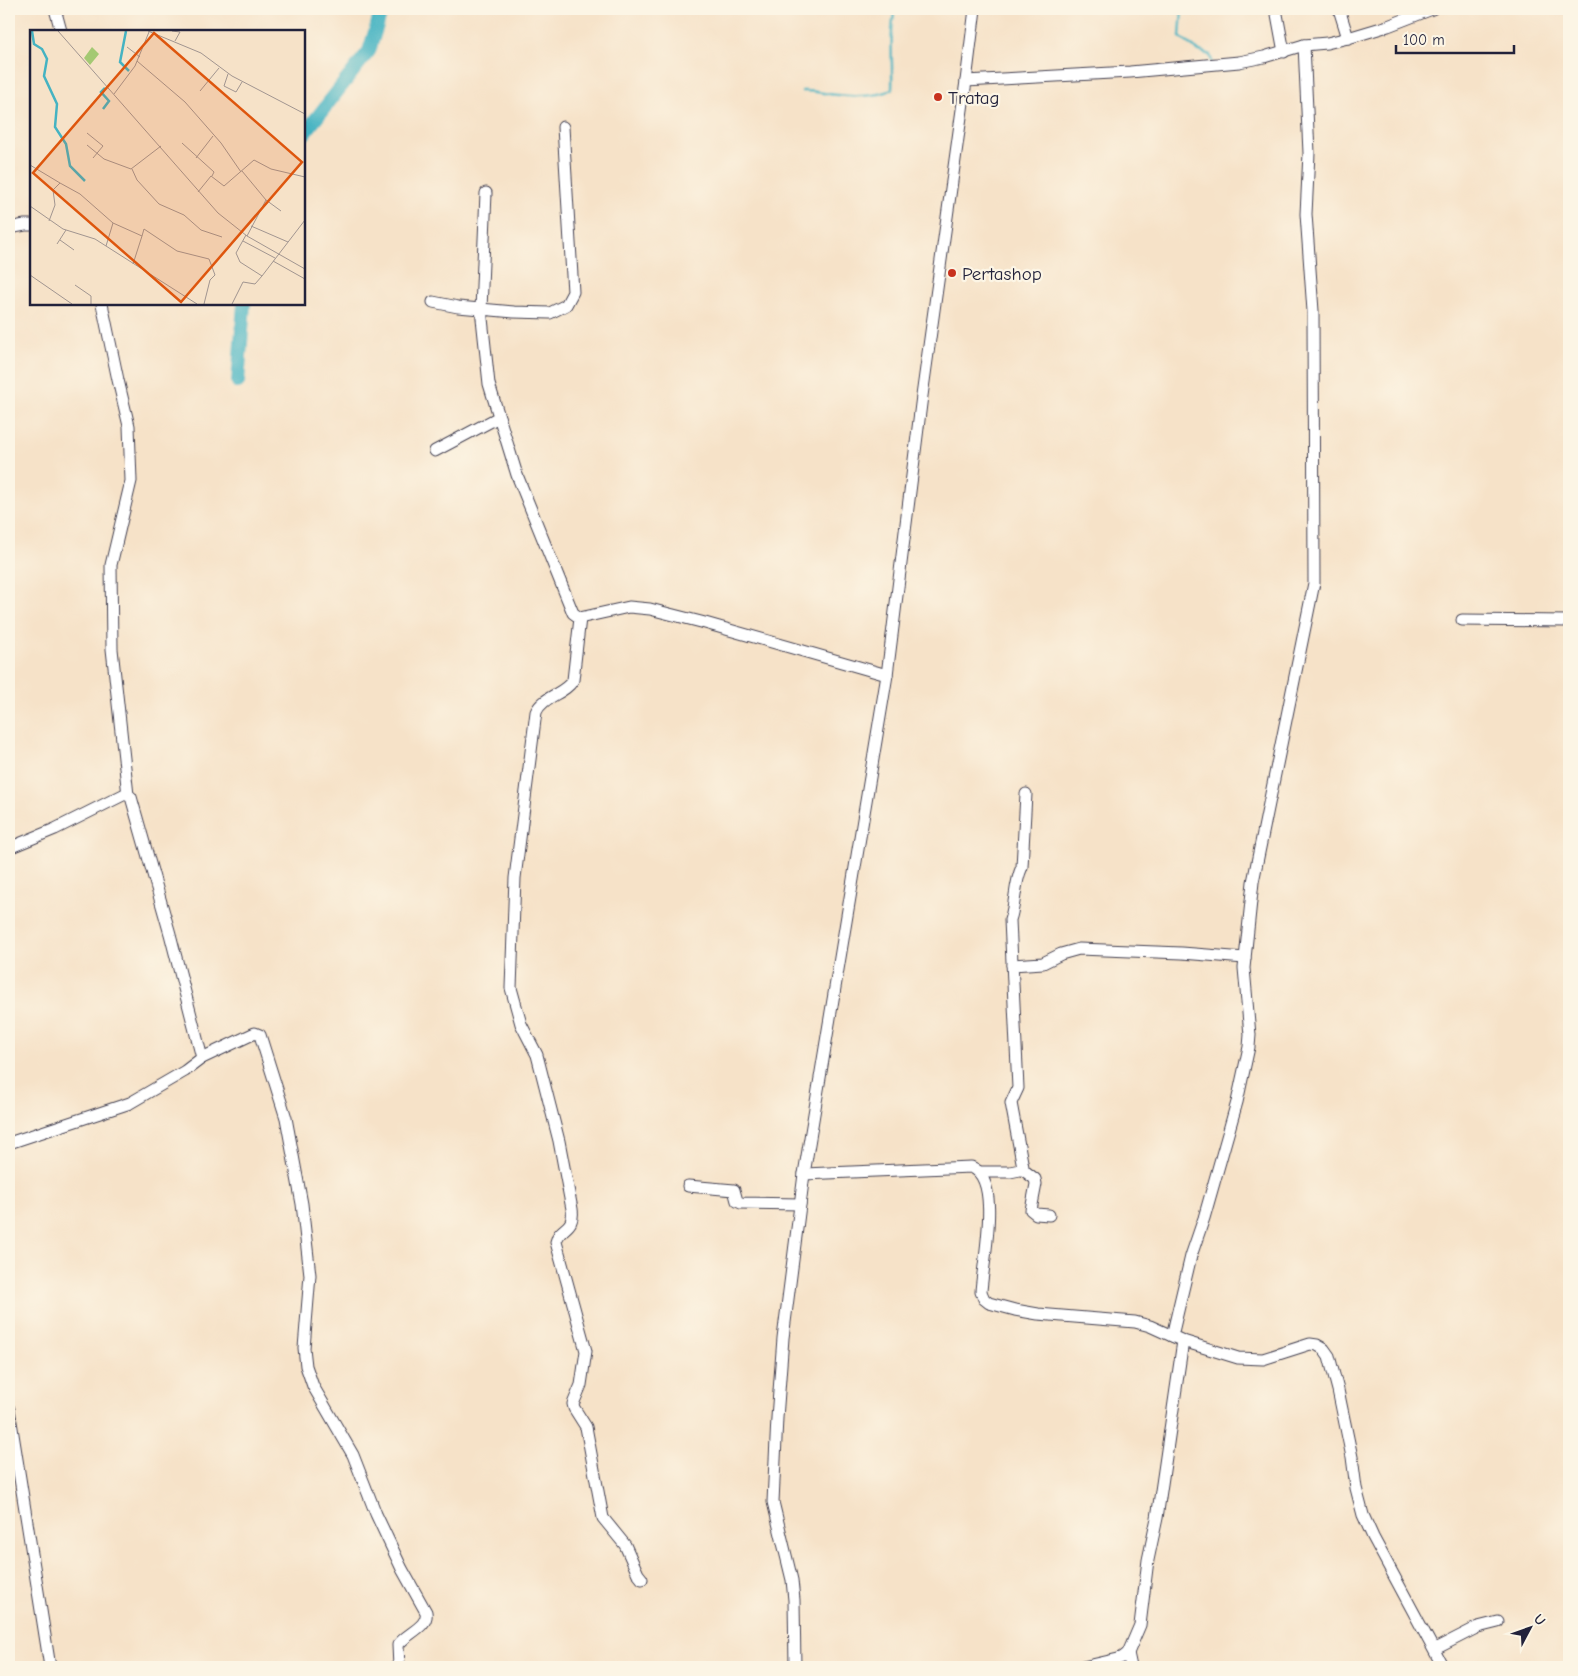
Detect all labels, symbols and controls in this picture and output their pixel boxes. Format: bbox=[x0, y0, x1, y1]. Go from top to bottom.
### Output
scale bar bbox=[1396, 22, 1513, 54]
inset map bbox=[30, 30, 305, 305]
text: 100 m bbox=[1403, 31, 1445, 49]
place label: Tratag bbox=[948, 87, 1000, 109]
marker: Tratag bbox=[932, 91, 944, 103]
place label: Pertashop bbox=[962, 263, 1042, 285]
marker: Pertashop bbox=[946, 267, 958, 279]
north arrow bbox=[1506, 1604, 1556, 1654]
text: U bbox=[1530, 1611, 1549, 1629]

